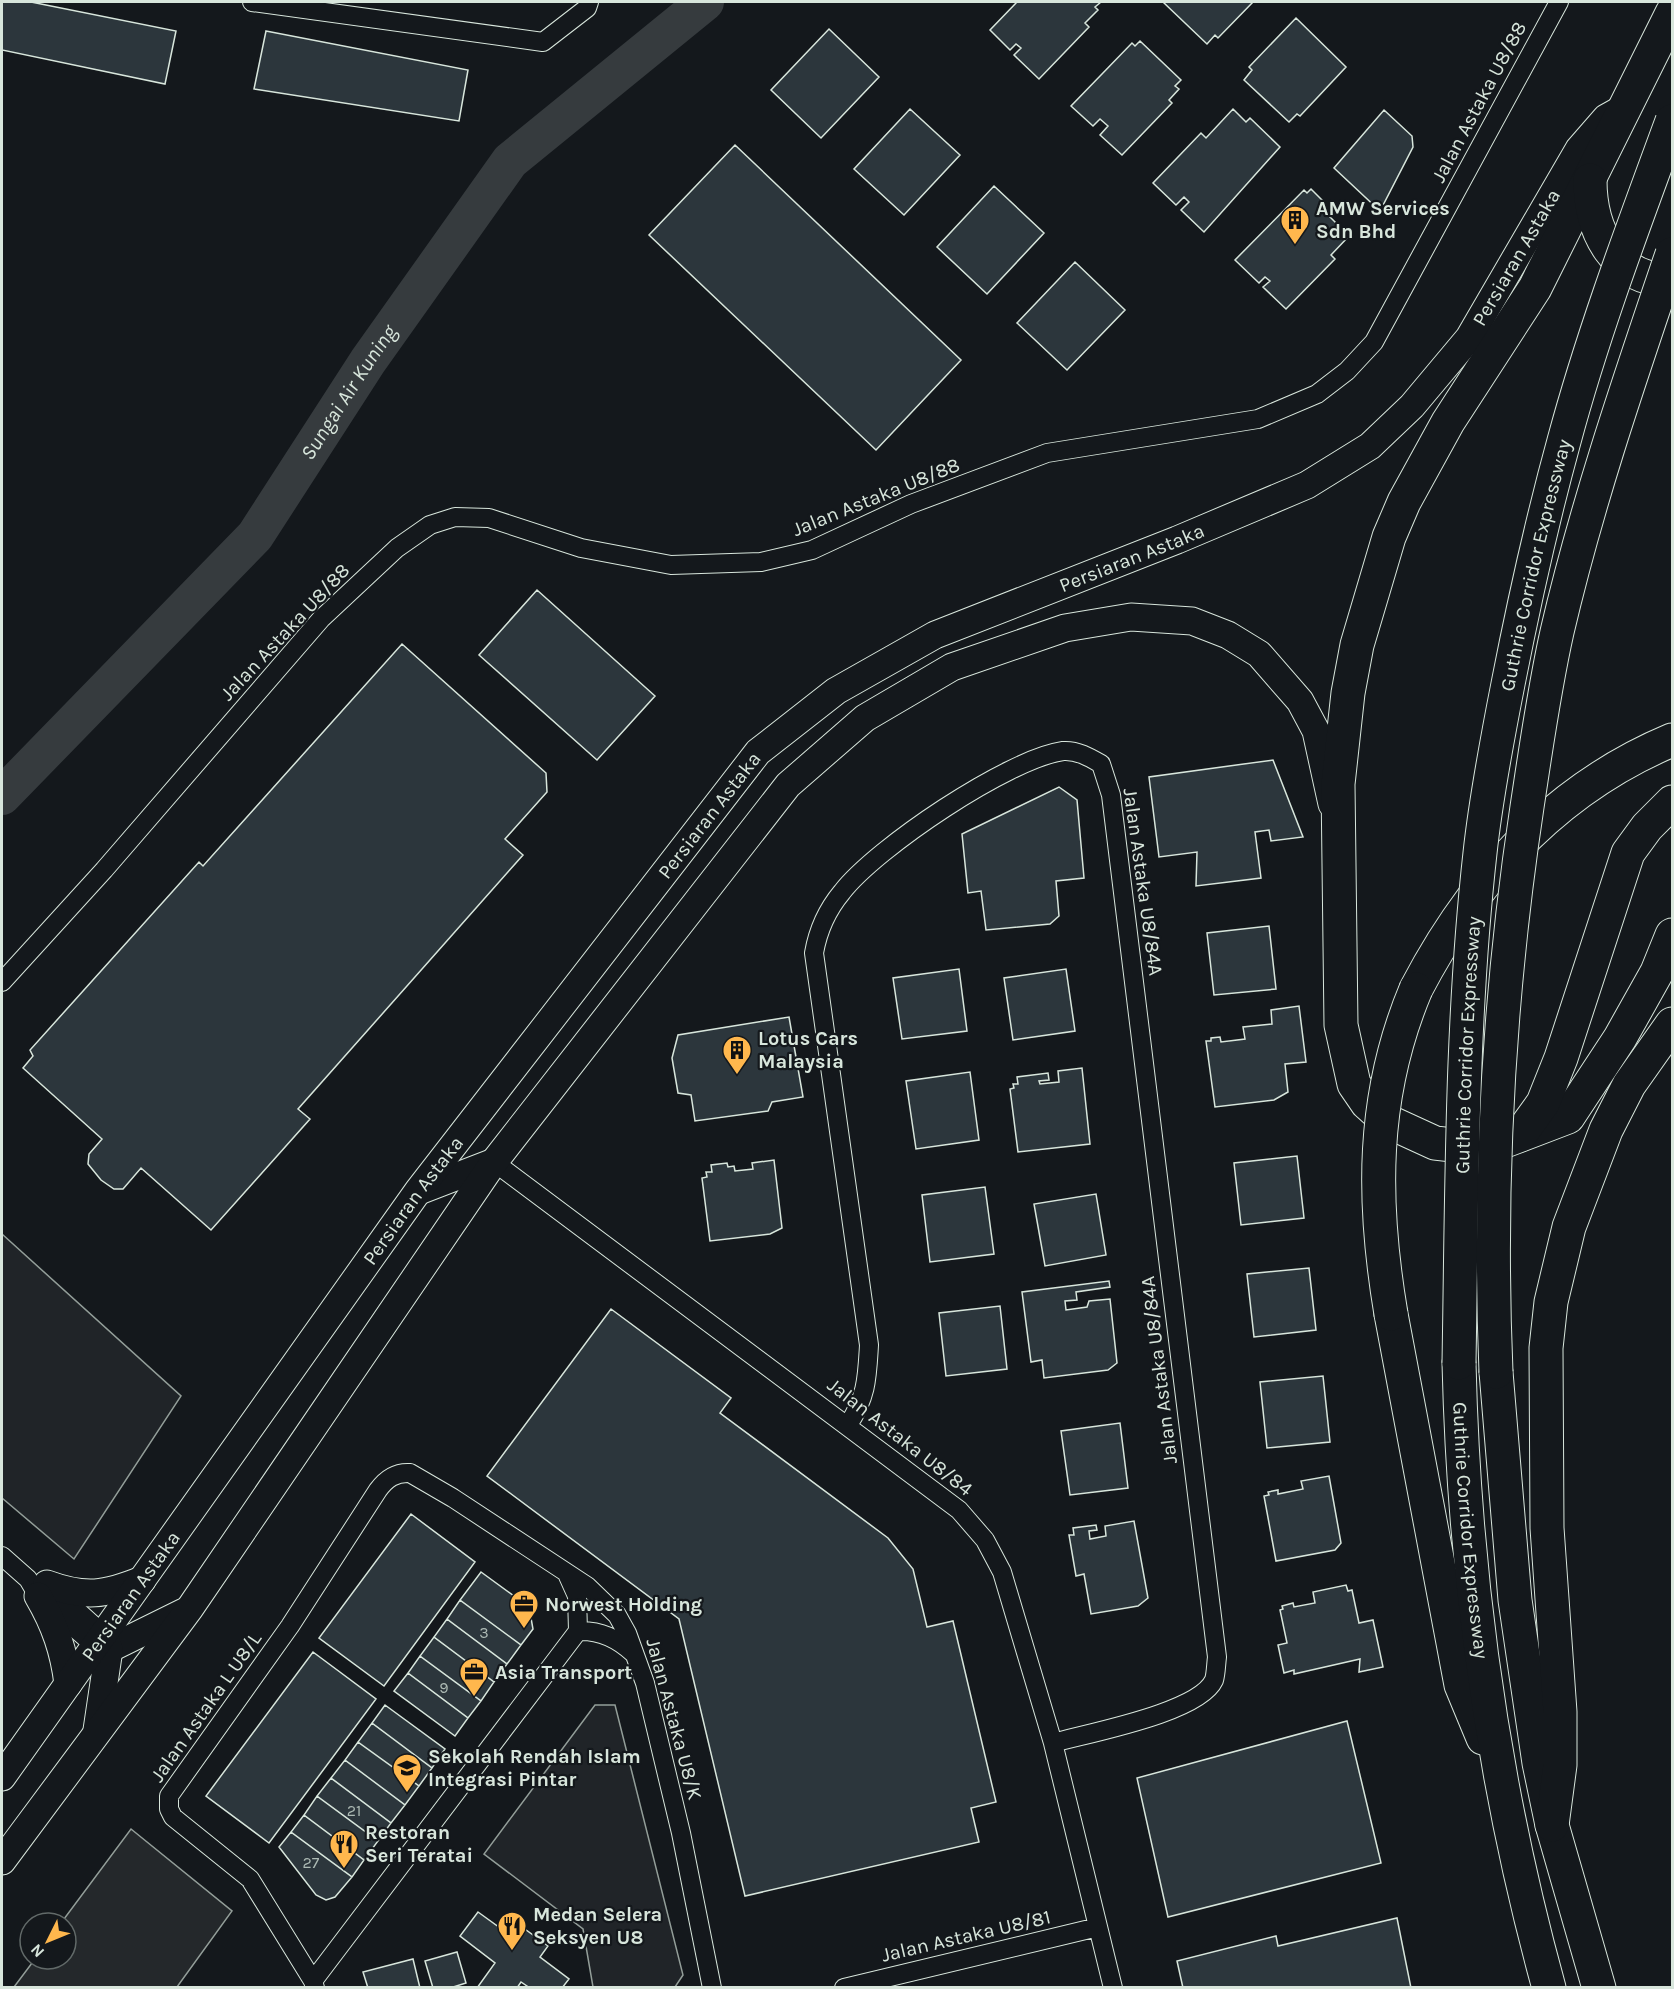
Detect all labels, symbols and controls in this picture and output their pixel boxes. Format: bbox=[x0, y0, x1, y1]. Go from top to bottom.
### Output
street label: Jalan Astaka U8/88 bbox=[1427, 18, 1531, 186]
street label: Persiaran Astaka bbox=[1467, 185, 1565, 330]
place label: AMW Services Sdn Bhd bbox=[1316, 197, 1450, 243]
building icon: AMW Services Sdn Bhd bbox=[1279, 204, 1311, 246]
water label: Sungai Air Kuning bbox=[295, 320, 402, 464]
street label: Guthrie Corridor Expressway bbox=[1495, 437, 1575, 693]
street label: Jalan Astaka U8/88 bbox=[789, 453, 963, 541]
street label: Persiaran Astaka bbox=[1056, 518, 1208, 597]
street label: Jalan Astaka U8/88 bbox=[216, 559, 354, 705]
street label: Persiaran Astaka bbox=[653, 747, 765, 883]
street label: Jalan Astaka U8/84A bbox=[1118, 787, 1168, 977]
street label: Guthrie Corridor Expressway bbox=[1450, 915, 1485, 1174]
place label: Lotus Cars Malaysia bbox=[758, 1027, 858, 1073]
building icon: Lotus Cars Malaysia bbox=[721, 1034, 753, 1076]
street label: Persiaran Astaka bbox=[358, 1131, 468, 1269]
street label: Jalan Astaka U8/84A bbox=[1136, 1275, 1182, 1465]
street label: Jalan Astaka U8/84 bbox=[823, 1373, 977, 1501]
street label: Guthrie Corridor Expressway bbox=[1449, 1402, 1494, 1660]
street label: Persiaran Astaka bbox=[77, 1527, 184, 1665]
office icon: Norwest Holding bbox=[508, 1588, 540, 1630]
place label: Norwest Holding bbox=[545, 1593, 703, 1616]
house number: 3 bbox=[479, 1623, 489, 1642]
street label: Jalan Astaka L U8/L bbox=[146, 1627, 267, 1786]
street label: Jalan Astaka U8/K bbox=[641, 1636, 707, 1802]
office icon: Asia Transport bbox=[458, 1656, 490, 1698]
place label: Asia Transport bbox=[495, 1661, 632, 1684]
house number: 9 bbox=[439, 1678, 449, 1697]
place label: Sekolah Rendah Islam Integrasi Pintar bbox=[428, 1745, 641, 1791]
school or university icon: Sekolah Rendah Islam Integrasi Pintar bbox=[391, 1752, 423, 1794]
house number: 21 bbox=[347, 1801, 361, 1820]
place label: Restoran Seri Teratai bbox=[365, 1821, 473, 1867]
restaurant icon: Restoran Seri Teratai bbox=[328, 1828, 360, 1870]
house number: 27 bbox=[303, 1853, 320, 1872]
place label: Medan Selera Seksyen U8 bbox=[533, 1903, 662, 1949]
street label: Jalan Astaka U8/81 bbox=[879, 1905, 1053, 1967]
restaurant icon: Medan Selera Seksyen U8 bbox=[496, 1910, 528, 1952]
north arrow bbox=[18, 1911, 78, 1971]
text: N bbox=[27, 1940, 48, 1962]

